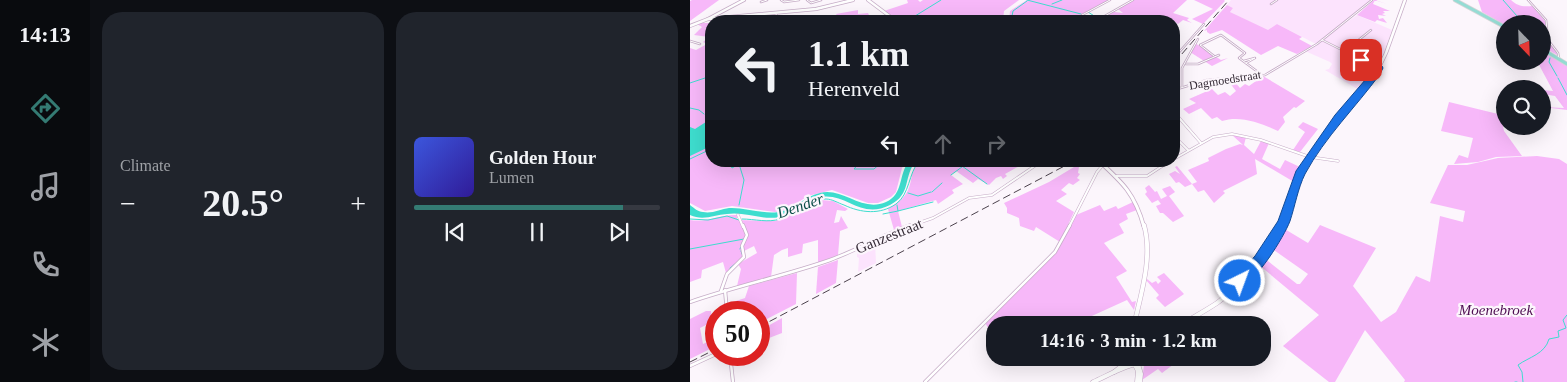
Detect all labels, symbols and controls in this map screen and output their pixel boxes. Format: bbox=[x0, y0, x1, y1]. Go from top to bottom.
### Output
north arrow bbox=[1496, 15, 1551, 70]
map controls bbox=[1496, 15, 1551, 135]
text: 14:13 bbox=[19, 22, 71, 47]
icon: left bbox=[725, 35, 790, 100]
text: 1.1 km bbox=[808, 35, 909, 74]
pin bbox=[1340, 39, 1382, 81]
icon: arrive bbox=[1347, 46, 1375, 74]
street label: Dagmoedstraat bbox=[1188, 67, 1263, 93]
text: Herenveld bbox=[808, 76, 900, 101]
button: search bbox=[1496, 80, 1551, 135]
icon: directions bbox=[28, 91, 63, 126]
icon: left bbox=[876, 130, 904, 158]
icon: ahead bbox=[929, 130, 957, 158]
icon: right bbox=[982, 130, 1010, 158]
text: Golden Hour bbox=[489, 147, 596, 168]
text: Climate bbox=[120, 157, 171, 174]
icon: music bbox=[28, 169, 63, 204]
text: Lumen bbox=[489, 169, 534, 186]
text: 20.5° bbox=[202, 182, 284, 224]
text: − bbox=[120, 188, 136, 219]
text: + bbox=[350, 188, 366, 219]
water label: Dender bbox=[774, 189, 826, 222]
street label: Ganzestraat bbox=[853, 215, 926, 257]
icon: previous bbox=[441, 218, 469, 246]
icon: pause bbox=[523, 218, 551, 246]
icon: next bbox=[605, 218, 633, 246]
icon: phone bbox=[28, 247, 63, 282]
position arrow bbox=[1213, 254, 1265, 306]
speed limit sign: 50 bbox=[705, 301, 770, 366]
park label: Moenebroek bbox=[1458, 302, 1534, 318]
icon: climate bbox=[28, 325, 63, 360]
text: 14:16 · 3 min · 1.2 km bbox=[1040, 330, 1217, 351]

